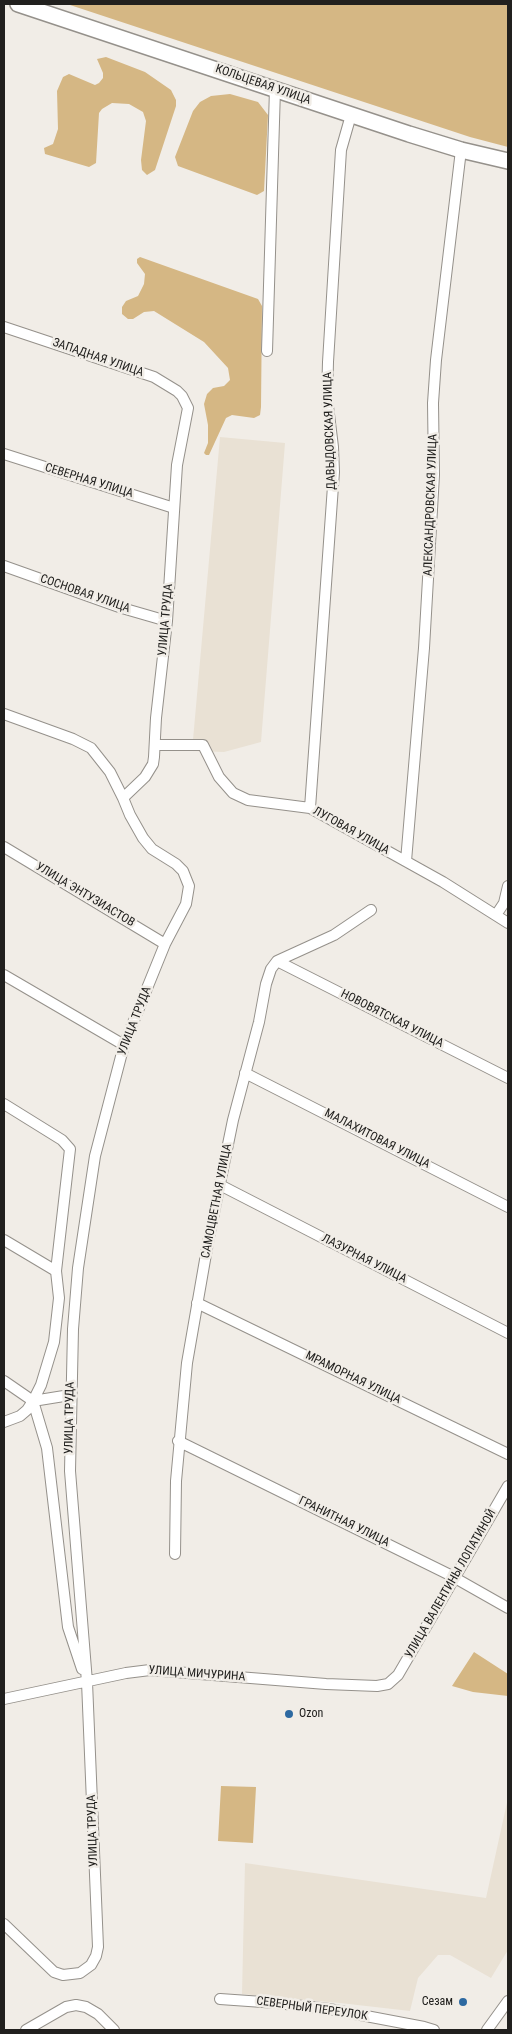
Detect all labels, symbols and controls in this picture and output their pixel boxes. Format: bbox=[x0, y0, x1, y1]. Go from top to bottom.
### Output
street label: КОЛЬЦЕВАЯ УЛИЦА bbox=[213, 62, 313, 108]
street label: ЗАПАДНАЯ УЛИЦА bbox=[51, 336, 145, 380]
street label: ДАВЫДОВСКАЯ УЛИЦА bbox=[321, 372, 339, 490]
street label: АЛЕКСАНДРОВСКАЯ УЛИЦА bbox=[421, 434, 441, 576]
street label: СЕВЕРНАЯ УЛИЦА bbox=[43, 461, 135, 501]
street label: СОСНОВАЯ УЛИЦА bbox=[38, 572, 132, 616]
street label: УЛИЦА ТРУДА bbox=[156, 583, 176, 657]
street label: ЛУГОВАЯ УЛИЦА bbox=[310, 804, 392, 858]
street label: УЛИЦА ЭНТУЗИАСТОВ bbox=[33, 860, 137, 930]
street label: УЛИЦА ТРУДА bbox=[115, 985, 155, 1057]
street label: НОВОВЯТСКАЯ УЛИЦА bbox=[338, 987, 446, 1051]
street label: МАЛАХИТОВАЯ УЛИЦА bbox=[322, 1106, 432, 1172]
street label: САМОЦВЕТНАЯ УЛИЦА bbox=[199, 1143, 235, 1259]
street label: ЛАЗУРНАЯ УЛИЦА bbox=[319, 1231, 409, 1287]
street label: МРАМОРНАЯ УЛИЦА bbox=[303, 1349, 403, 1407]
street label: УЛИЦА ТРУДА bbox=[62, 1382, 78, 1454]
street label: ГРАНИТНАЯ УЛИЦА bbox=[296, 1494, 392, 1550]
street label: УЛИЦА ВАЛЕНТИНЫ ЛОПАТИНОЙ bbox=[402, 1507, 500, 1661]
street label: УЛИЦА МИЧУРИНА bbox=[148, 1663, 246, 1685]
place label: Ozon bbox=[299, 1707, 323, 1721]
marker: Ozon bbox=[283, 1708, 295, 1720]
street label: УЛИЦА ТРУДА bbox=[85, 1795, 101, 1867]
street label: СЕВЕРНЫЙ ПЕРЕУЛОК bbox=[255, 1994, 369, 2024]
place label: Сезам bbox=[422, 1995, 453, 2009]
marker: Сезам bbox=[457, 1996, 469, 2008]

